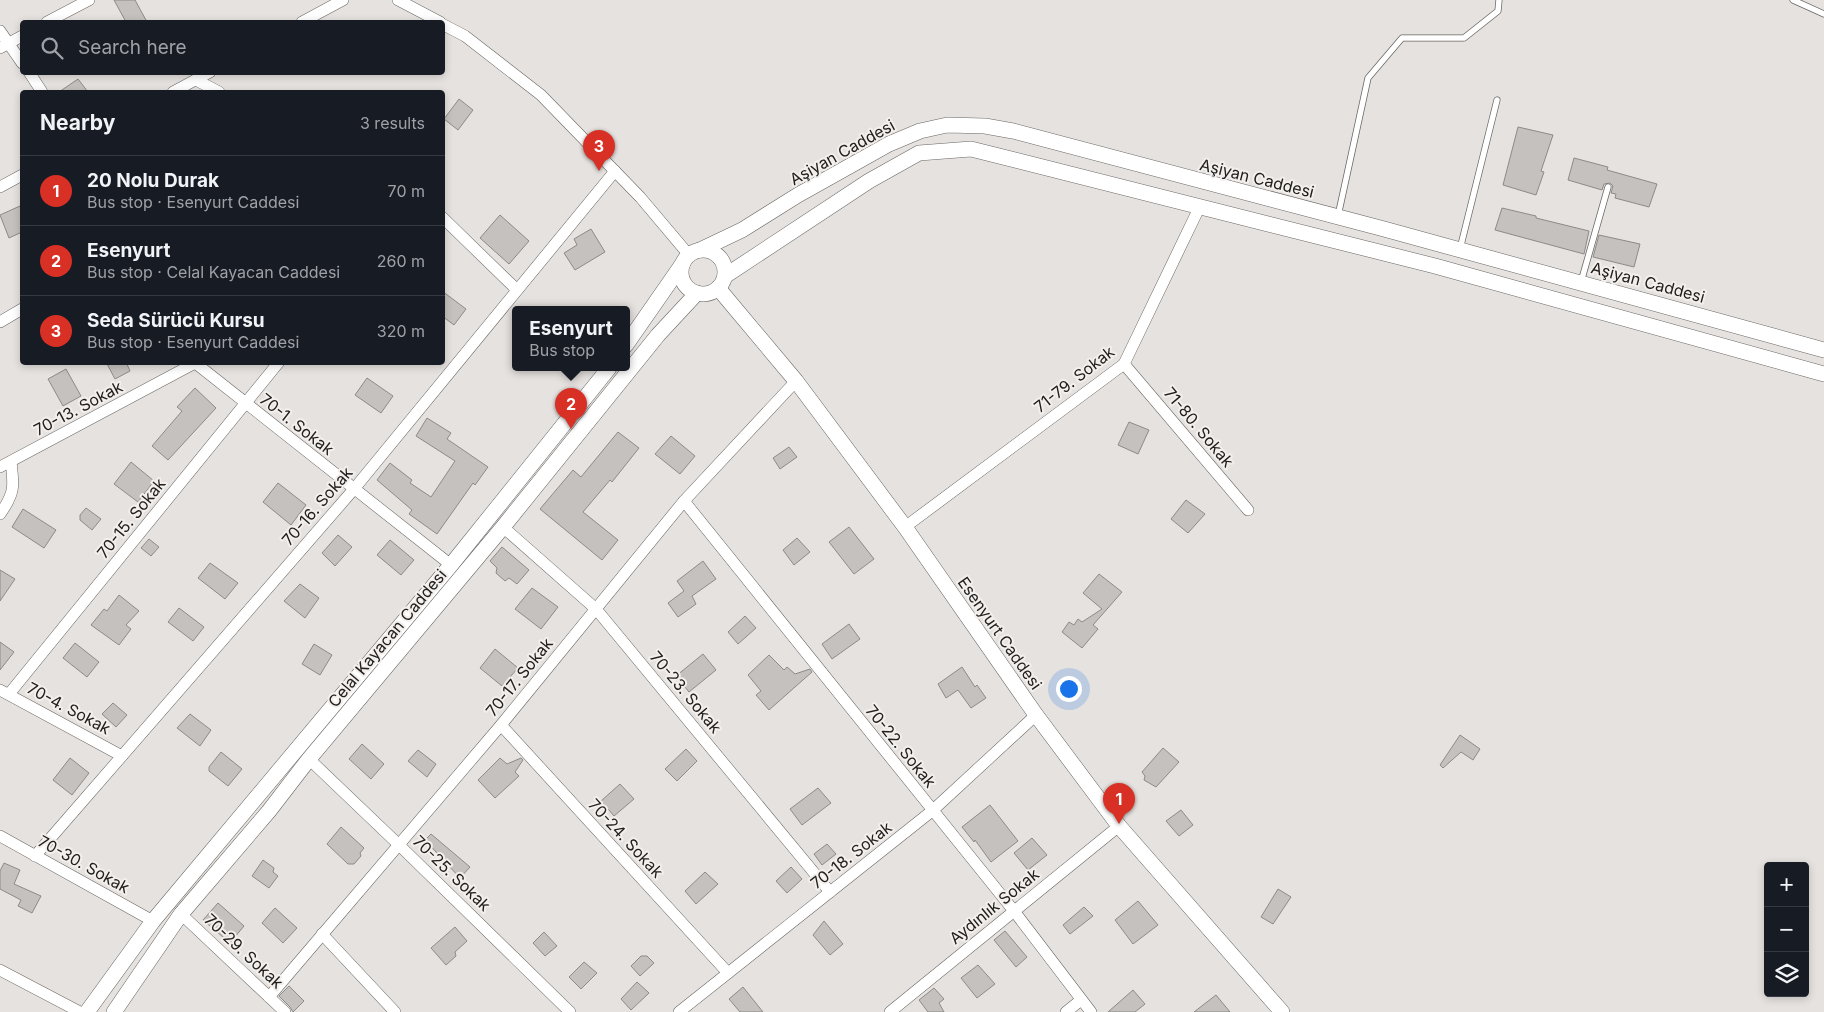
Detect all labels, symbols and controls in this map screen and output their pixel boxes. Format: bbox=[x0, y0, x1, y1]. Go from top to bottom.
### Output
search box bbox=[20, 20, 445, 75]
icon: search bbox=[38, 34, 66, 62]
text: Search here bbox=[78, 36, 187, 59]
text: Nearby bbox=[40, 110, 115, 135]
text: 3 results bbox=[360, 113, 425, 133]
street label: Aşiyan Caddesi bbox=[786, 115, 898, 189]
pin: 3 bbox=[583, 130, 615, 171]
street label: Aşiyan Caddesi bbox=[1198, 154, 1316, 202]
text: 20 Nolu Durak bbox=[87, 169, 219, 192]
text: 1 bbox=[53, 181, 59, 201]
text: 70 m bbox=[388, 181, 425, 201]
text: Bus stop · Esenyurt Caddesi bbox=[87, 192, 299, 212]
text: Esenyurt bbox=[87, 239, 170, 262]
text: 2 bbox=[51, 251, 61, 271]
text: 260 m bbox=[377, 251, 425, 271]
street label: Aşiyan Caddesi bbox=[1589, 257, 1707, 307]
text: Bus stop · Celal Kayacan Caddesi bbox=[87, 262, 340, 282]
popup bbox=[512, 306, 630, 371]
text: Seda Sürücü Kursu bbox=[87, 309, 265, 332]
text: Esenyurt bbox=[529, 317, 613, 340]
text: 3 bbox=[51, 321, 61, 341]
text: 320 m bbox=[377, 321, 425, 341]
text: Bus stop · Esenyurt Caddesi bbox=[87, 332, 299, 352]
text: Bus stop bbox=[529, 340, 595, 360]
street label: 71-79. Sokak bbox=[1030, 341, 1118, 417]
street label: 70-13. Sokak bbox=[30, 376, 126, 440]
street label: 71-80. Sokak bbox=[1160, 383, 1238, 471]
pin: 2 bbox=[555, 388, 587, 429]
street label: 70-1. Sokak bbox=[256, 389, 338, 459]
street label: 70-16. Sokak bbox=[277, 462, 357, 549]
street label: 70-15. Sokak bbox=[93, 474, 170, 562]
street label: Celal Kayacan Caddesi bbox=[323, 565, 451, 711]
street label: Esenyurt Caddesi bbox=[954, 573, 1046, 693]
street label: 70-17. Sokak bbox=[481, 633, 557, 720]
street label: 70-23. Sokak bbox=[646, 647, 726, 737]
your location bbox=[1056, 676, 1082, 702]
street label: 70-4. Sokak bbox=[24, 678, 114, 738]
street label: 70-22. Sokak bbox=[862, 701, 941, 792]
pin: 1 bbox=[1103, 783, 1135, 824]
street label: 70-24. Sokak bbox=[584, 794, 668, 882]
street label: 70-18. Sokak bbox=[806, 817, 896, 893]
street label: 70-30. Sokak bbox=[35, 831, 133, 897]
street label: 70-25. Sokak bbox=[409, 831, 495, 915]
map controls bbox=[1764, 862, 1809, 997]
button: + bbox=[1764, 862, 1809, 907]
street label: Aydınlık Sokak bbox=[945, 864, 1043, 948]
button: − bbox=[1764, 907, 1809, 952]
street label: 70-29. Sokak bbox=[200, 909, 288, 993]
button: layers bbox=[1764, 952, 1809, 997]

